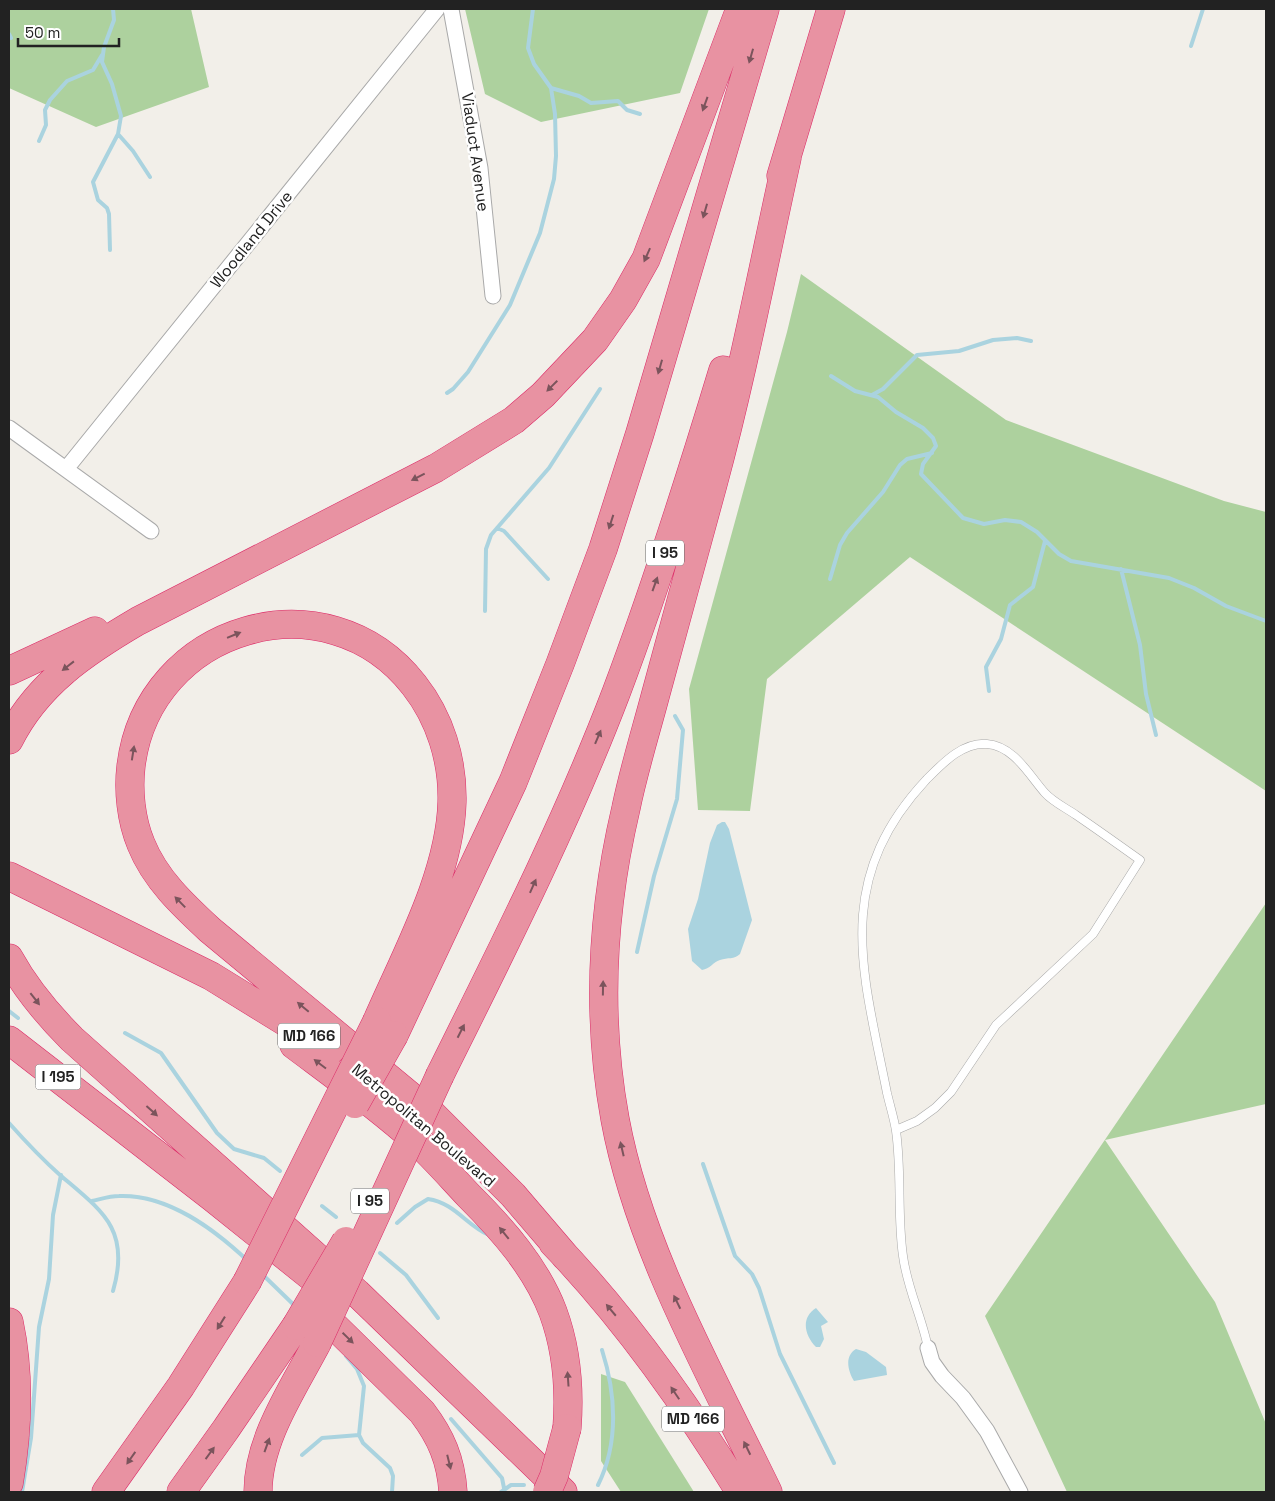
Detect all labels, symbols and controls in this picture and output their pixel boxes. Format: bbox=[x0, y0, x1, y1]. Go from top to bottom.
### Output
scale bar bbox=[18, 15, 119, 47]
text: 50 m bbox=[25, 23, 60, 42]
one-way arrow bbox=[747, 48, 755, 63]
street label: Viaduct Avenue bbox=[457, 91, 494, 213]
one-way arrow bbox=[701, 96, 708, 111]
street label: Woodland Drive bbox=[206, 186, 297, 292]
one-way arrow bbox=[701, 204, 709, 219]
one-way arrow bbox=[642, 248, 650, 262]
one-way arrow bbox=[655, 360, 663, 375]
one-way arrow bbox=[546, 380, 558, 392]
one-way arrow bbox=[411, 473, 426, 481]
one-way arrow bbox=[607, 515, 615, 530]
road number: I 95 bbox=[646, 540, 684, 566]
one-way arrow bbox=[652, 577, 659, 592]
one-way arrow bbox=[227, 631, 242, 639]
one-way arrow bbox=[62, 660, 75, 671]
one-way arrow bbox=[594, 730, 602, 744]
one-way arrow bbox=[130, 744, 138, 760]
one-way arrow bbox=[530, 879, 538, 893]
one-way arrow bbox=[174, 896, 186, 908]
one-way arrow bbox=[599, 980, 607, 996]
one-way arrow bbox=[29, 992, 40, 1005]
one-way arrow bbox=[297, 1002, 310, 1013]
road number: MD 166 bbox=[278, 1024, 340, 1048]
one-way arrow bbox=[457, 1024, 465, 1039]
one-way arrow bbox=[314, 1059, 327, 1070]
street label: Metropolitan Boulevard bbox=[347, 1059, 500, 1192]
road number: I 195 bbox=[36, 1064, 80, 1090]
one-way arrow bbox=[146, 1105, 159, 1116]
one-way arrow bbox=[618, 1141, 626, 1156]
road number: I 95 bbox=[351, 1188, 389, 1214]
one-way arrow bbox=[498, 1227, 509, 1240]
one-way arrow bbox=[673, 1295, 681, 1309]
one-way arrow bbox=[606, 1304, 617, 1317]
one-way arrow bbox=[217, 1317, 226, 1330]
one-way arrow bbox=[342, 1332, 354, 1344]
one-way arrow bbox=[563, 1371, 571, 1387]
one-way arrow bbox=[670, 1386, 680, 1399]
road number: MD 166 bbox=[662, 1406, 724, 1432]
one-way arrow bbox=[263, 1437, 271, 1452]
one-way arrow bbox=[743, 1441, 751, 1455]
one-way arrow bbox=[205, 1446, 215, 1460]
one-way arrow bbox=[126, 1451, 136, 1465]
one-way arrow bbox=[445, 1455, 453, 1470]

